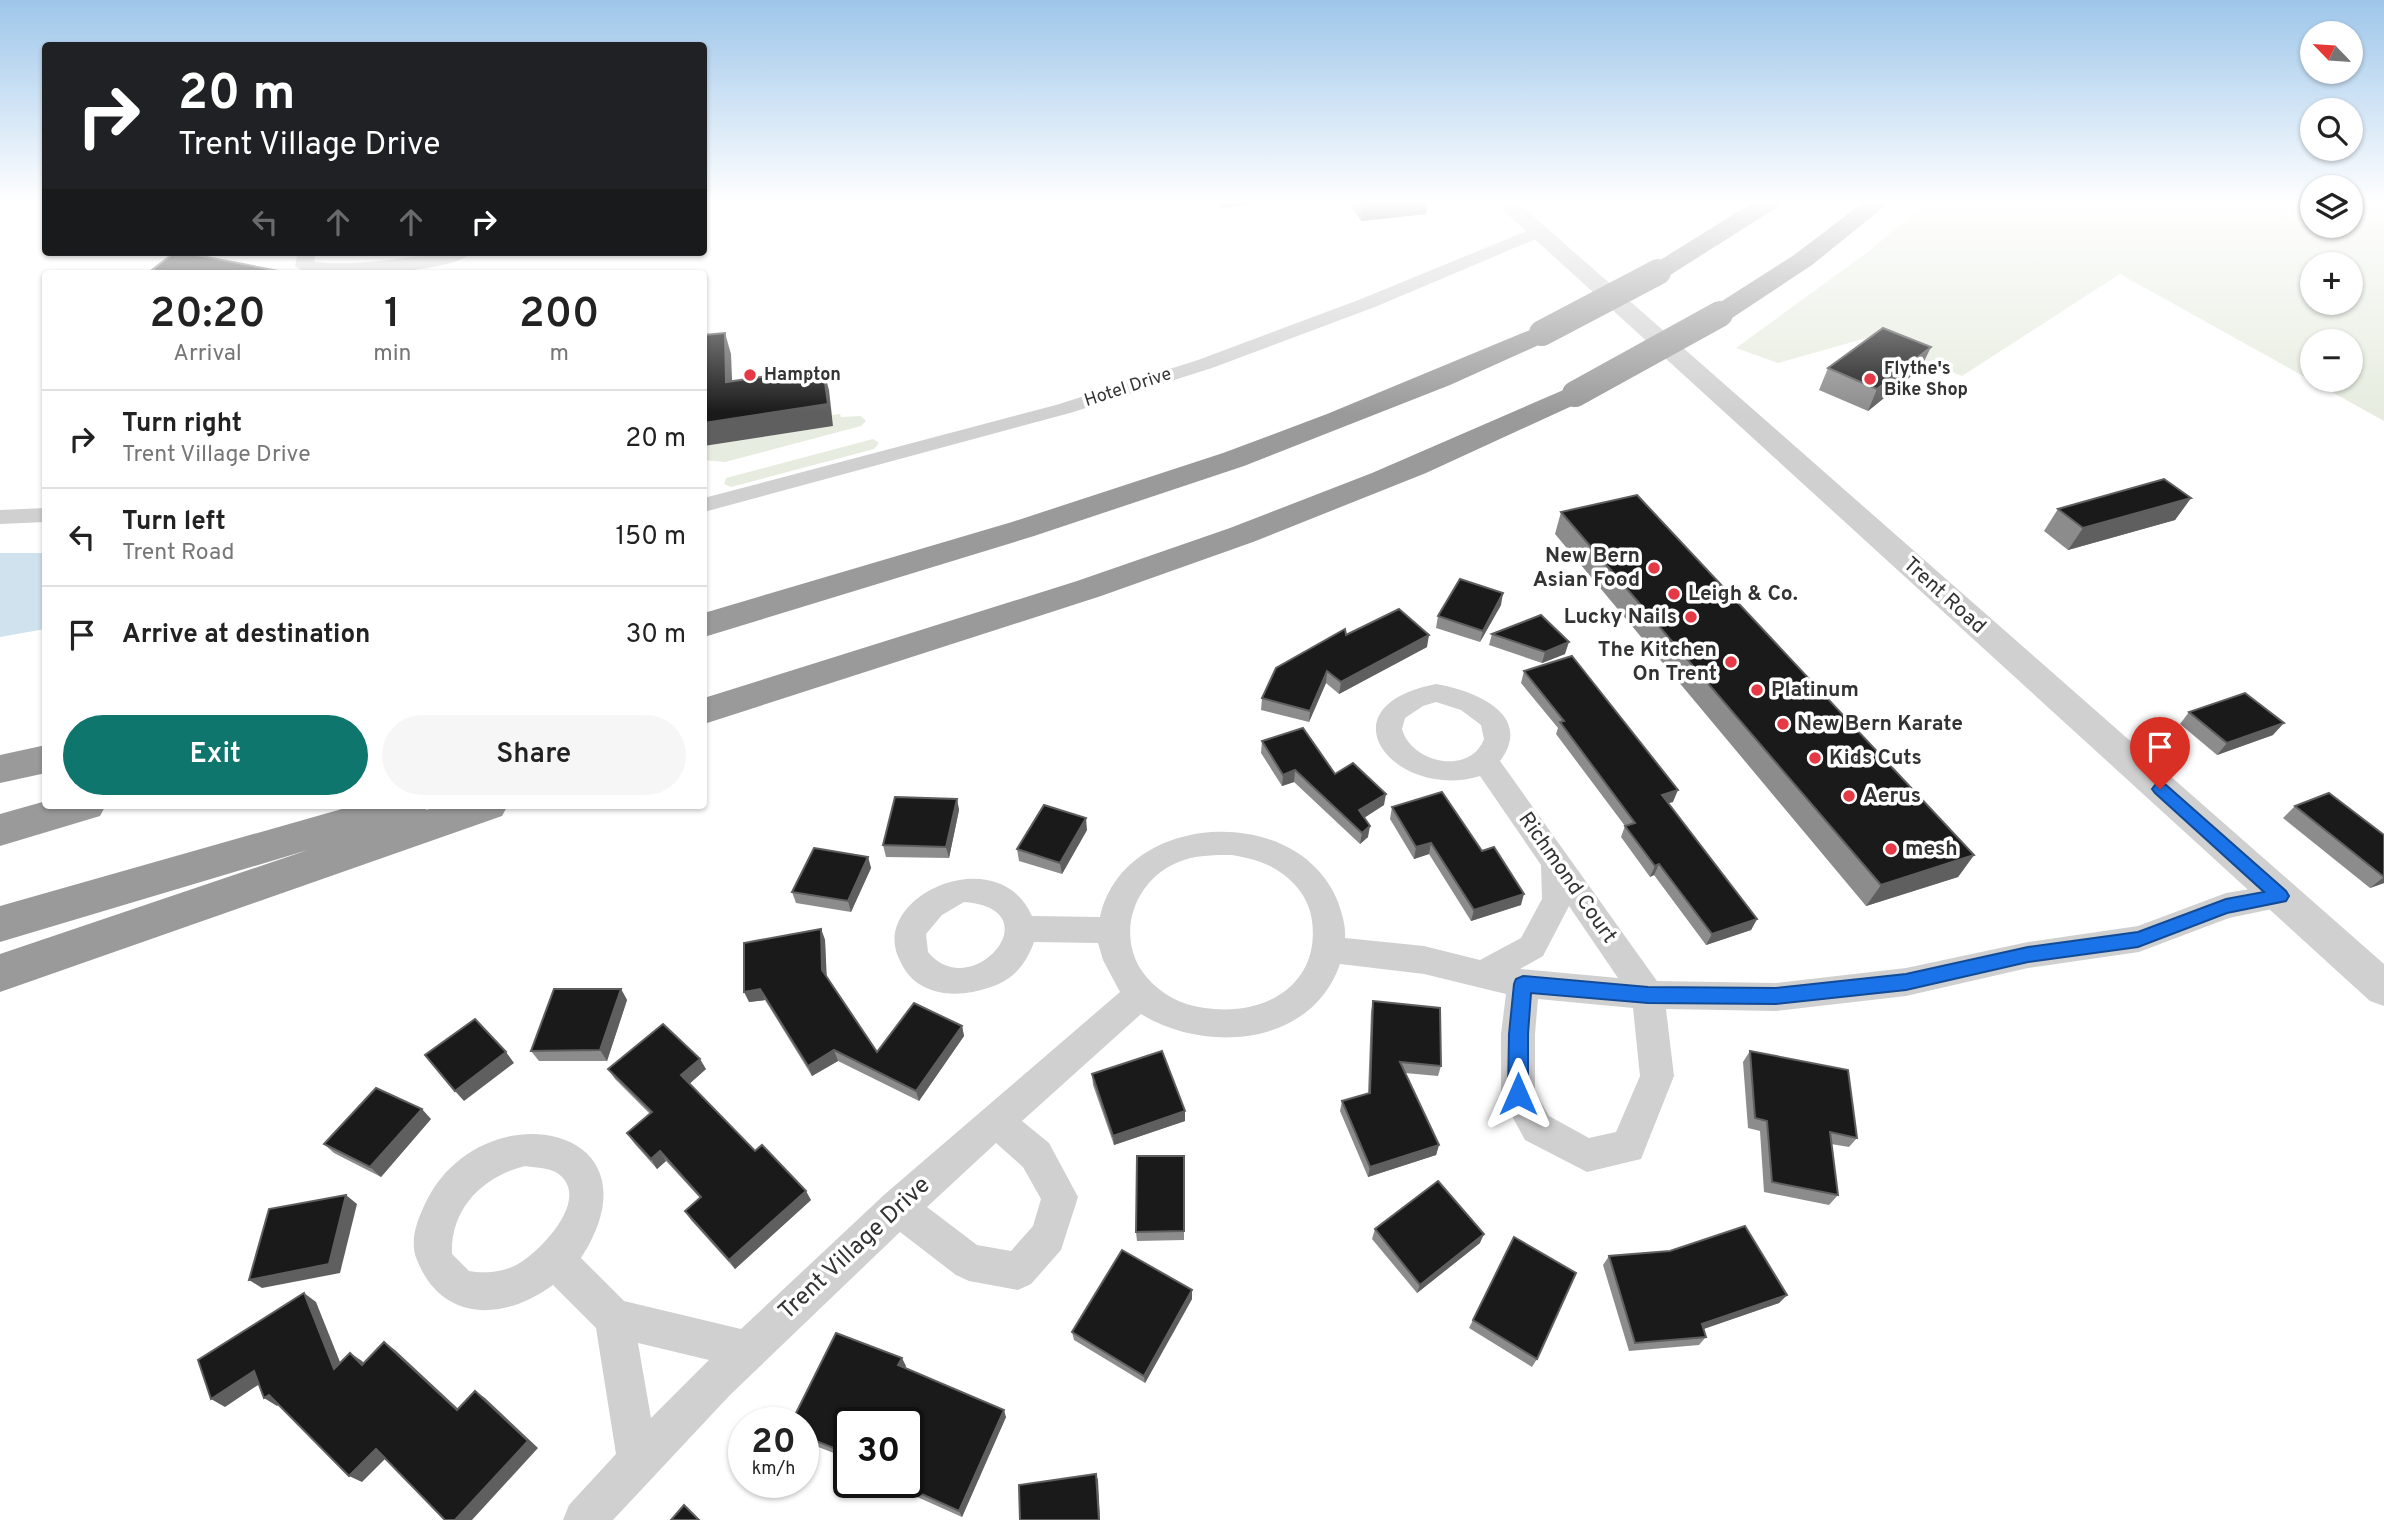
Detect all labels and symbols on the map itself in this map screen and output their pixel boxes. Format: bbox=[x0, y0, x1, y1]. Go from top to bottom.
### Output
north arrow bbox=[2300, 21, 2362, 84]
place label: Flythe's Bike Shop bbox=[1884, 358, 1968, 402]
street label: Hotel Drive bbox=[1081, 363, 1175, 413]
place label: Hampton bbox=[764, 364, 841, 387]
marker: Hampton bbox=[742, 367, 758, 383]
marker: Flythe's Bike Shop bbox=[1862, 371, 1878, 387]
place label: New Bern Asian Food bbox=[1533, 543, 1640, 594]
street label: Trent Road bbox=[1897, 552, 1991, 640]
marker: New Bern Asian Food bbox=[1646, 560, 1662, 576]
place label: Leigh & Co. bbox=[1688, 581, 1798, 608]
marker: Leigh & Co. bbox=[1666, 586, 1682, 602]
place label: Lucky Nails bbox=[1564, 604, 1677, 631]
marker: Lucky Nails bbox=[1683, 609, 1699, 625]
place label: The Kitchen On Trent bbox=[1598, 637, 1717, 688]
marker: The Kitchen On Trent bbox=[1723, 654, 1739, 670]
place label: Platinum bbox=[1771, 677, 1859, 704]
marker: Platinum bbox=[1749, 682, 1765, 698]
place label: New Bern Karate bbox=[1797, 711, 1963, 738]
marker: New Bern Karate bbox=[1775, 716, 1791, 732]
pin bbox=[2130, 717, 2190, 789]
place label: Kids Cuts bbox=[1829, 745, 1922, 772]
marker: Kids Cuts bbox=[1807, 750, 1823, 766]
place label: Aerus bbox=[1863, 783, 1921, 810]
marker: Aerus bbox=[1841, 788, 1857, 804]
street label: Richmond Court bbox=[1512, 807, 1622, 949]
place label: mesh bbox=[1905, 836, 1958, 863]
marker: mesh bbox=[1883, 841, 1899, 857]
position arrow bbox=[1481, 1057, 1555, 1131]
street label: Trent Village Drive bbox=[773, 1171, 937, 1327]
speed limit sign: 30 bbox=[833, 1407, 924, 1498]

